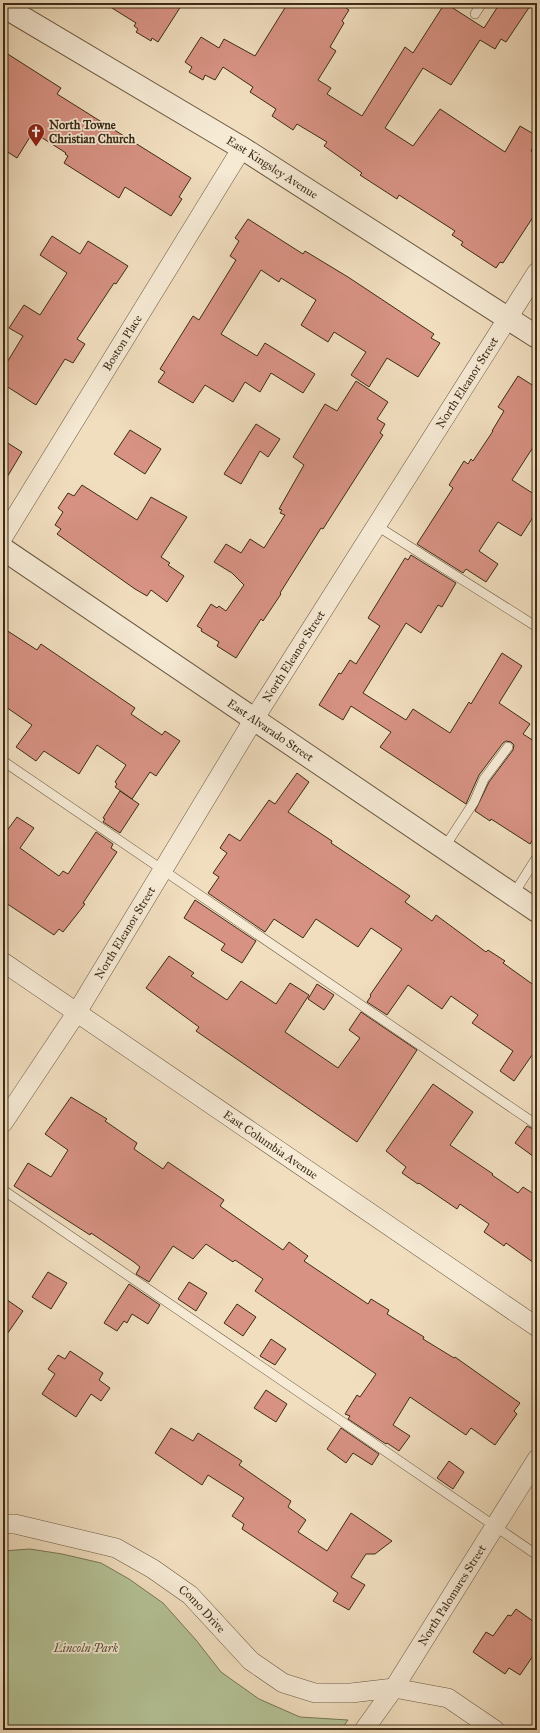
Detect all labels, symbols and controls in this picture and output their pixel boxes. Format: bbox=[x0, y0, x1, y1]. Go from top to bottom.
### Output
place label: North Towne Christian Church bbox=[49, 118, 135, 146]
church icon: North Towne Christian Church bbox=[26, 122, 46, 147]
street label: East Kingsley Avenue bbox=[224, 133, 321, 202]
street label: Boston Place bbox=[100, 312, 145, 373]
street label: North Eleanor Street bbox=[433, 334, 502, 431]
street label: North Eleanor Street bbox=[260, 607, 328, 705]
street label: East Alvarado Street bbox=[225, 696, 317, 765]
street label: North Eleanor Street bbox=[92, 883, 159, 982]
street label: East Columbia Avenue bbox=[220, 1108, 321, 1182]
street label: North Palomares Street bbox=[415, 1541, 489, 1648]
street label: Como Drive bbox=[176, 1582, 228, 1636]
park label: Lincoln Park bbox=[53, 1641, 119, 1655]

